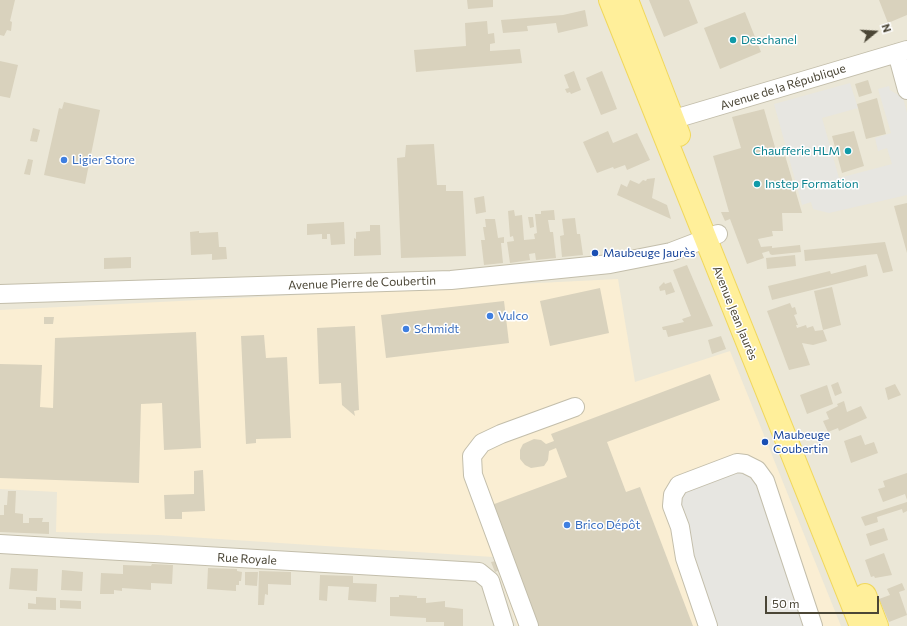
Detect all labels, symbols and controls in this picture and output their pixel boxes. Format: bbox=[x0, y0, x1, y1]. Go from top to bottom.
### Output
north arrow bbox=[855, 12, 895, 52]
text: N bbox=[879, 22, 894, 34]
place label: Deschanel bbox=[741, 33, 797, 47]
marker: Deschanel bbox=[728, 35, 738, 45]
street label: Avenue de la République bbox=[718, 61, 848, 113]
place label: Chaufferie HLM bbox=[753, 144, 840, 158]
marker: Chaufferie HLM bbox=[843, 146, 853, 156]
place label: Ligier Store bbox=[72, 153, 135, 167]
marker: Ligier Store bbox=[59, 155, 69, 165]
place label: Instep Formation bbox=[765, 177, 859, 191]
marker: Instep Formation bbox=[752, 179, 762, 189]
place label: Maubeuge Jaurès bbox=[603, 246, 695, 260]
marker: Maubeuge Jaurès bbox=[590, 248, 600, 258]
street label: Avenue Jean Jaurès bbox=[710, 264, 760, 362]
street label: Avenue Pierre de Coubertin bbox=[288, 273, 436, 293]
place label: Vulco bbox=[498, 309, 528, 323]
marker: Vulco bbox=[485, 311, 495, 321]
place label: Schmidt bbox=[414, 322, 459, 336]
marker: Schmidt bbox=[401, 324, 411, 334]
place label: Maubeuge Coubertin bbox=[773, 428, 830, 456]
marker: Maubeuge Coubertin bbox=[760, 437, 770, 447]
place label: Brico Dépôt bbox=[575, 518, 640, 532]
marker: Brico Dépôt bbox=[562, 520, 572, 530]
street label: Rue Royale bbox=[217, 550, 277, 568]
scale bar bbox=[767, 588, 881, 614]
text: 50 m bbox=[772, 596, 800, 610]

